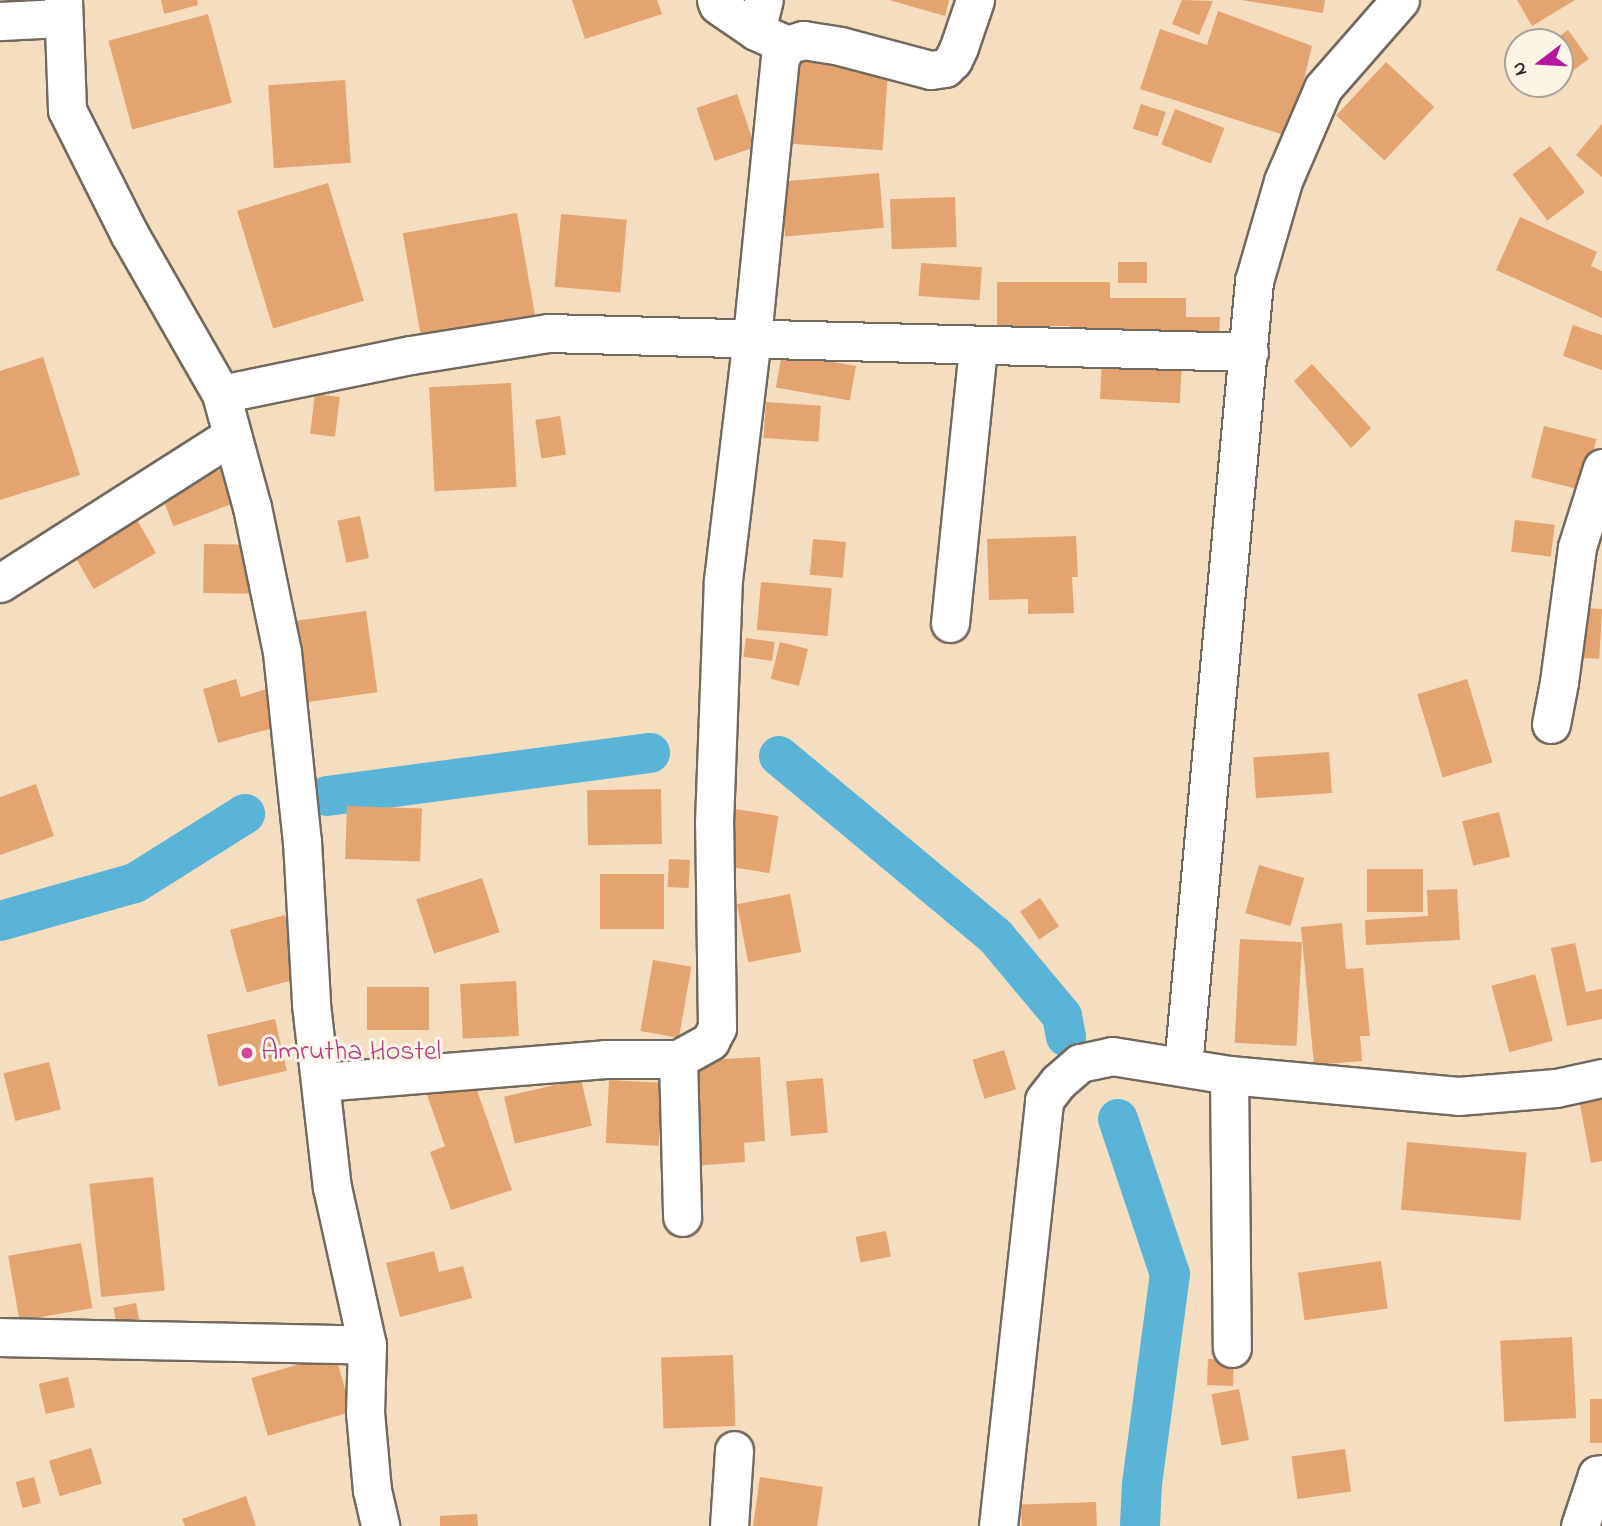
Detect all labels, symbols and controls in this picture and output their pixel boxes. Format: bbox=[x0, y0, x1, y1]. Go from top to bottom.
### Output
north arrow bbox=[1504, 28, 1574, 98]
text: N bbox=[1506, 59, 1535, 79]
place label: Amrutha Hostel bbox=[261, 1036, 441, 1070]
marker: Amrutha Hostel bbox=[239, 1045, 255, 1061]

